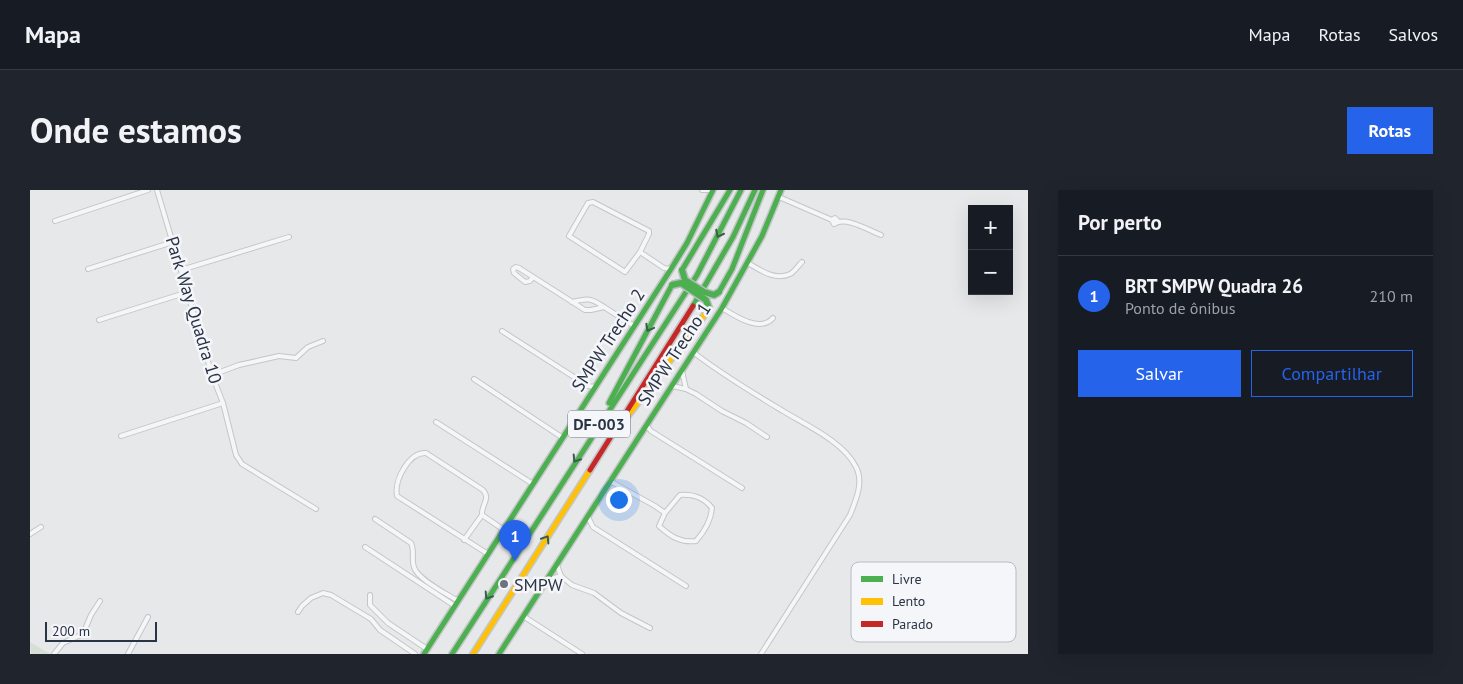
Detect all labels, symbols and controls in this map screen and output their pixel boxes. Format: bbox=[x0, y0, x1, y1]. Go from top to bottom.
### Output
text: Mapa bbox=[25, 19, 81, 50]
text: Mapa bbox=[1249, 23, 1290, 46]
text: Rotas bbox=[1318, 23, 1361, 46]
text: Salvos bbox=[1389, 23, 1438, 46]
text: Onde estamos bbox=[30, 107, 242, 153]
button: Rotas bbox=[1347, 107, 1433, 154]
map controls bbox=[968, 205, 1013, 295]
button: + bbox=[968, 205, 1013, 250]
text: Por perto bbox=[1078, 209, 1162, 236]
one-way arrow bbox=[715, 229, 725, 238]
street label: Park Way Quadra 10 bbox=[161, 234, 227, 387]
button: − bbox=[968, 250, 1013, 295]
text: BRT SMPW Quadra 26 bbox=[1125, 274, 1303, 298]
street label: SMPW Trecho 2 bbox=[566, 284, 650, 396]
text: 1 bbox=[1089, 286, 1099, 306]
text: 210 m bbox=[1370, 286, 1413, 306]
street label: SMPW Trecho 1 bbox=[632, 298, 716, 410]
text: Ponto de ônibus bbox=[1125, 298, 1235, 318]
one-way arrow bbox=[645, 323, 655, 332]
button: Salvar bbox=[1078, 350, 1241, 397]
button: Compartilhar bbox=[1251, 350, 1413, 397]
road number: DF-003 bbox=[568, 410, 630, 438]
one-way arrow bbox=[573, 454, 582, 463]
your location bbox=[606, 487, 632, 513]
pin: 1 bbox=[499, 520, 531, 561]
one-way arrow bbox=[540, 536, 550, 545]
legend bbox=[851, 562, 1016, 642]
text: Livre bbox=[892, 570, 922, 588]
place label: SMPW bbox=[514, 573, 563, 596]
marker: SMPW bbox=[498, 578, 510, 590]
one-way arrow bbox=[485, 591, 495, 600]
text: Lento bbox=[892, 592, 925, 610]
text: Parado bbox=[892, 615, 933, 633]
scale bar bbox=[45, 619, 158, 642]
text: 200 m bbox=[52, 622, 90, 640]

